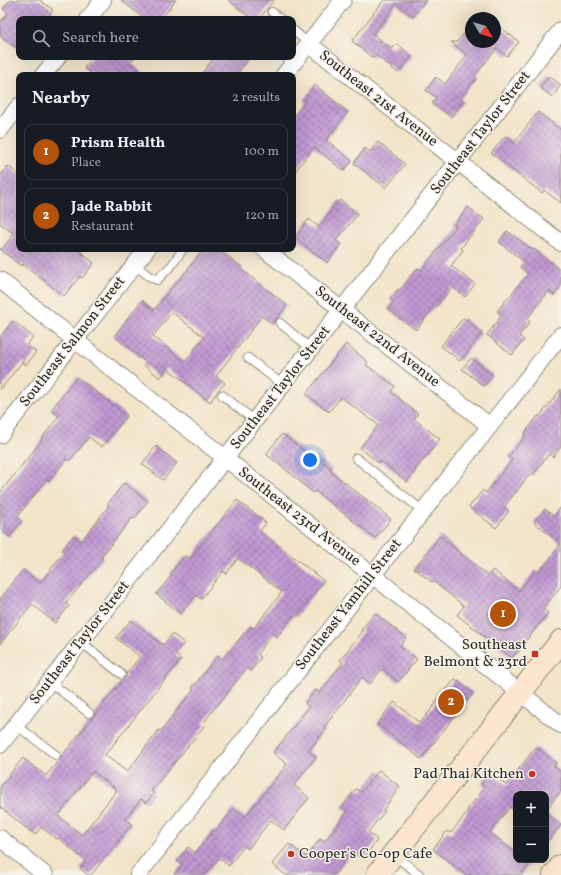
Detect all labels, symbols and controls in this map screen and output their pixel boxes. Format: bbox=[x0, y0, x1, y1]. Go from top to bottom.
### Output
north arrow bbox=[465, 12, 501, 48]
search box bbox=[16, 16, 296, 60]
icon: search bbox=[30, 27, 52, 49]
text: Search here bbox=[62, 28, 139, 49]
street label: Southeast 21st Avenue bbox=[314, 46, 442, 152]
street label: Southeast Taylor Street bbox=[426, 67, 536, 199]
text: Nearby bbox=[32, 87, 90, 110]
text: 2 results bbox=[232, 89, 280, 107]
text: Prism Health bbox=[71, 133, 165, 154]
text: 1 bbox=[43, 143, 49, 161]
text: 100 m bbox=[244, 143, 279, 161]
text: Place bbox=[71, 154, 101, 172]
text: Jade Rabbit bbox=[71, 197, 152, 218]
text: 2 bbox=[43, 207, 49, 225]
text: 120 m bbox=[245, 207, 279, 225]
text: Restaurant bbox=[71, 218, 134, 236]
street label: Southeast Salmon Street bbox=[15, 272, 131, 412]
street label: Southeast 22nd Avenue bbox=[310, 281, 444, 393]
street label: Southeast Taylor Street bbox=[226, 322, 336, 454]
your location bbox=[300, 450, 320, 470]
street label: Southeast 23rd Avenue bbox=[233, 462, 365, 572]
street label: Southeast Yamhill Street bbox=[291, 535, 407, 675]
street label: Southeast Taylor Street bbox=[25, 577, 135, 709]
pin: 1 bbox=[490, 599, 516, 629]
place label: Southeast Belmont & 23rd bbox=[423, 635, 527, 673]
marker: Southeast Belmont & 23rd bbox=[530, 649, 540, 659]
pin: 2 bbox=[438, 687, 464, 717]
place label: Pad Thai Kitchen bbox=[413, 764, 524, 785]
marker: Pad Thai Kitchen bbox=[527, 769, 537, 779]
map controls bbox=[513, 791, 549, 863]
button: + bbox=[513, 791, 549, 827]
button: − bbox=[513, 827, 549, 863]
place label: Cooper's Co-op Cafe bbox=[299, 844, 432, 865]
marker: Cooper's Co-op Cafe bbox=[286, 849, 296, 859]

